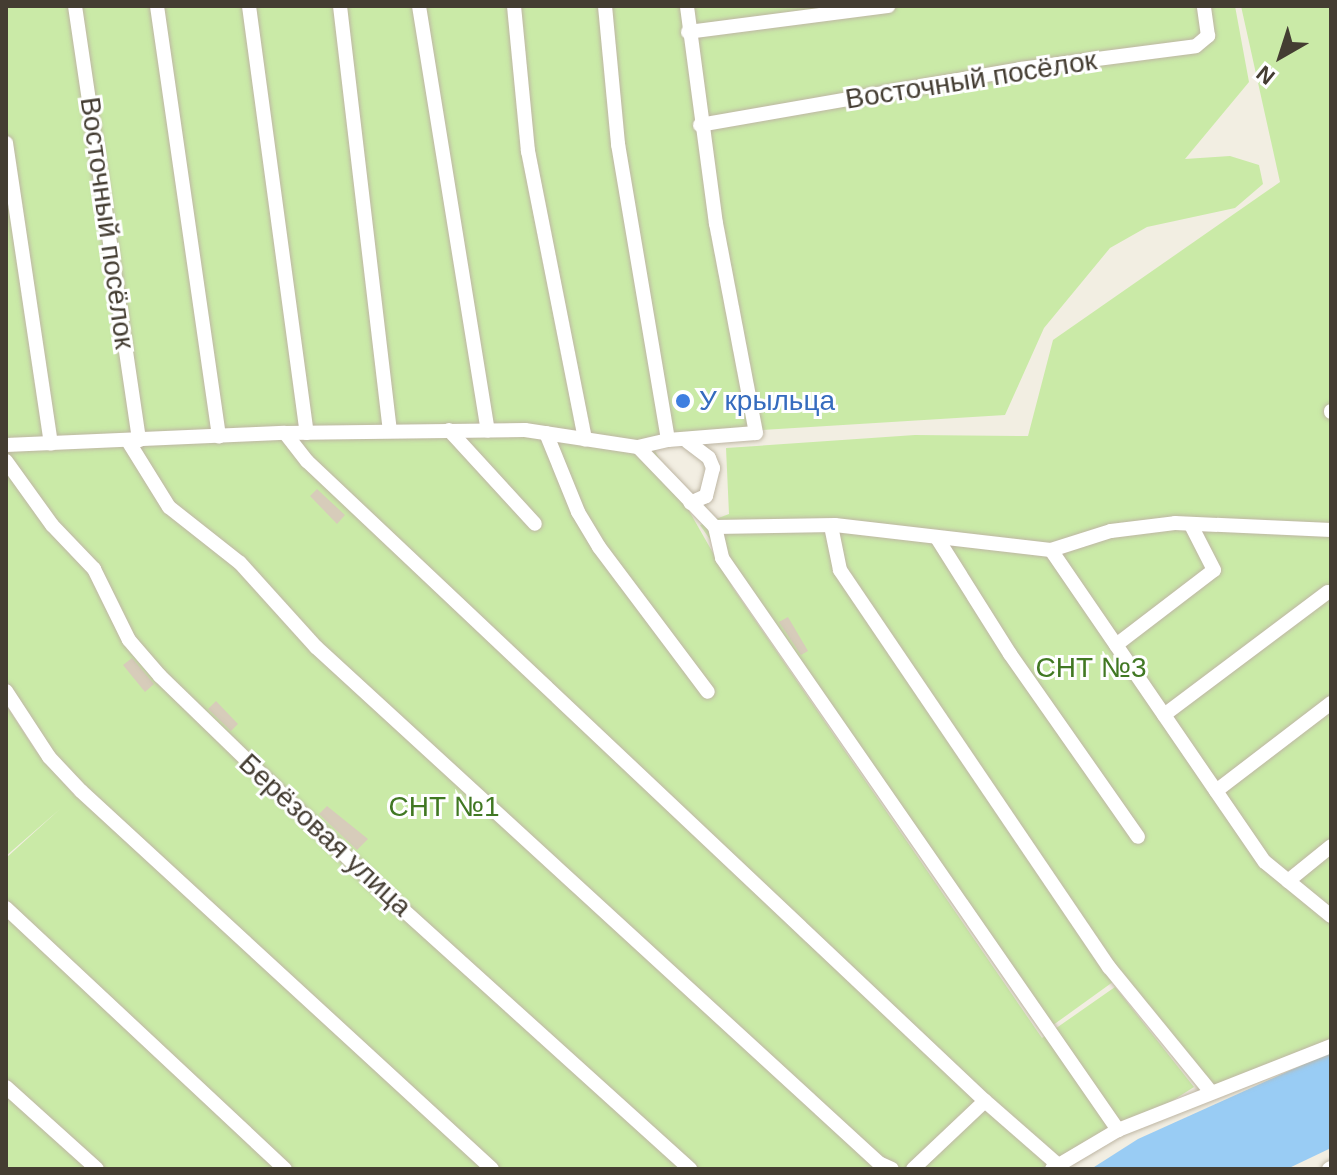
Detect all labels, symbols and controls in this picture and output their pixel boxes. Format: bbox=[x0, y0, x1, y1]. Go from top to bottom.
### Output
north arrow bbox=[1241, 16, 1321, 96]
street label: Восточный посёлок bbox=[843, 44, 1099, 116]
text: N bbox=[1252, 60, 1280, 90]
street label: Восточный посёлок bbox=[73, 95, 141, 351]
place label: У крыльца bbox=[699, 384, 835, 418]
marker: У крыльца bbox=[674, 392, 692, 410]
park label: СНТ №3 bbox=[1036, 651, 1146, 685]
street label: Берёзовая улица bbox=[232, 747, 418, 923]
park label: СНТ №1 bbox=[389, 790, 499, 824]

